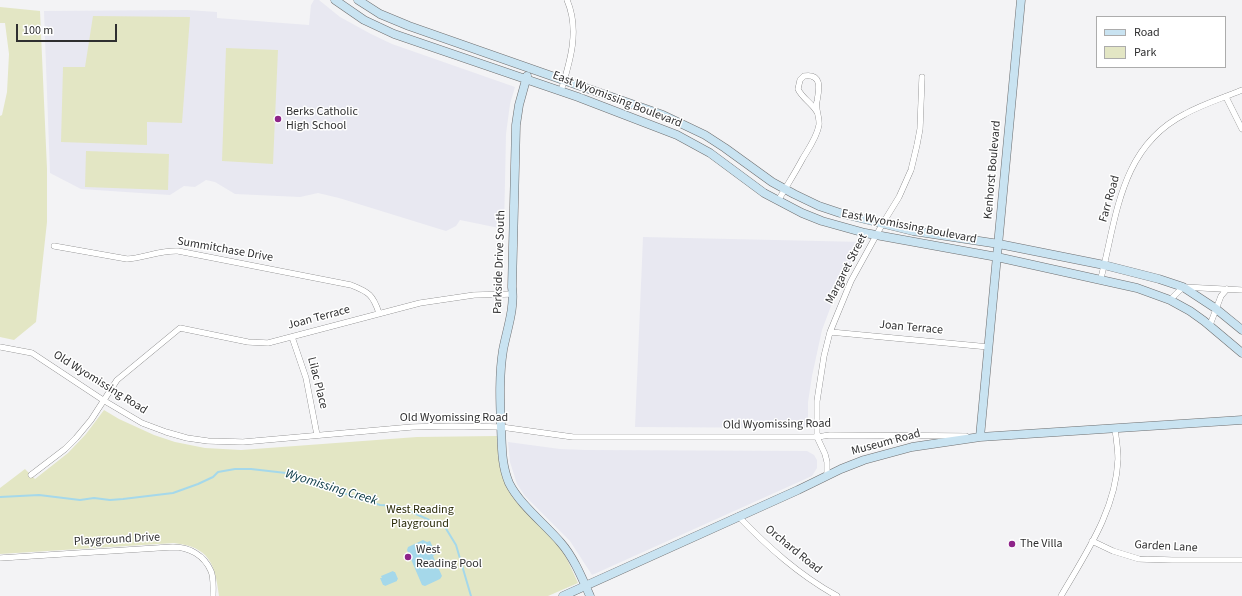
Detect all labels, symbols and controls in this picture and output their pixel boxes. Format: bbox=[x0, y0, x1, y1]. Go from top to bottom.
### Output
scale bar bbox=[18, 16, 119, 42]
legend bbox=[1096, 16, 1226, 68]
text: 100 m bbox=[23, 22, 53, 39]
text: Road bbox=[1134, 24, 1160, 41]
text: Park bbox=[1134, 44, 1156, 61]
street label: East Wyomissing Boulevard bbox=[550, 69, 684, 131]
place label: Berks Catholic High School bbox=[286, 105, 358, 133]
marker: Berks Catholic High School bbox=[273, 114, 283, 124]
street label: Kenhorst Boulevard bbox=[982, 120, 1004, 220]
street label: Farr Road bbox=[1096, 174, 1124, 224]
street label: East Wyomissing Boulevard bbox=[840, 207, 978, 247]
street label: Parkside Drive South bbox=[491, 210, 509, 314]
street label: Margaret Street bbox=[823, 231, 871, 307]
street label: Summitchase Drive bbox=[176, 234, 274, 266]
street label: Joan Terrace bbox=[286, 303, 352, 333]
street label: Joan Terrace bbox=[879, 318, 943, 338]
street label: Old Wyomissing Road bbox=[50, 348, 150, 418]
street label: Lilac Place bbox=[304, 356, 330, 410]
street label: Old Wyomissing Road bbox=[400, 411, 508, 425]
street label: Old Wyomissing Road bbox=[723, 417, 831, 433]
street label: Museum Road bbox=[850, 427, 922, 459]
water label: Wyomissing Creek bbox=[283, 467, 379, 509]
park label: West Reading Playground bbox=[386, 503, 454, 531]
street label: Orchard Road bbox=[762, 523, 824, 577]
street label: Playground Drive bbox=[74, 531, 160, 549]
place label: The Villa bbox=[1020, 537, 1063, 551]
street label: Garden Lane bbox=[1134, 538, 1198, 556]
marker: The Villa bbox=[1007, 539, 1017, 549]
place label: West Reading Pool bbox=[416, 543, 482, 571]
marker: West Reading Pool bbox=[403, 552, 413, 562]

